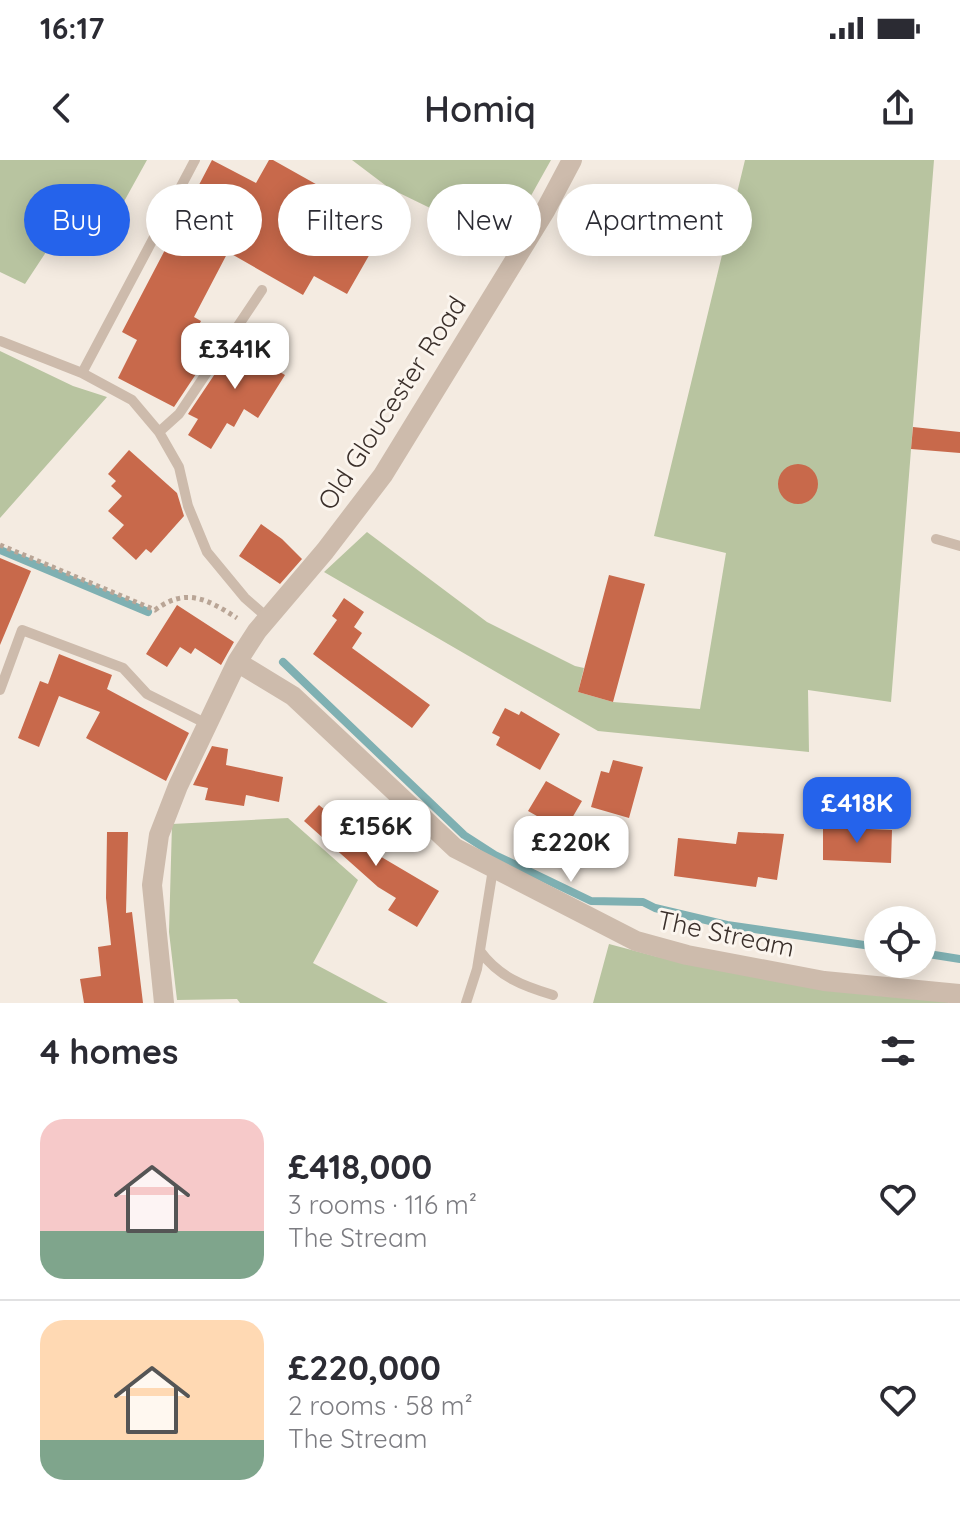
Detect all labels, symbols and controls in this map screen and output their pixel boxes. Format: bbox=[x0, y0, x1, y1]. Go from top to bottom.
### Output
text: 16:17 bbox=[40, 9, 105, 47]
icon: back bbox=[40, 86, 84, 130]
text: Homiq bbox=[424, 86, 536, 131]
icon: share bbox=[876, 86, 920, 130]
chip: Buy bbox=[24, 184, 130, 256]
chip: Rent bbox=[146, 184, 262, 256]
chip: Filters bbox=[278, 184, 411, 256]
chip: New bbox=[427, 184, 541, 256]
chip: Apartment bbox=[557, 184, 752, 256]
street label: Old Gloucester Road bbox=[310, 290, 473, 516]
pin: £341K bbox=[179, 323, 291, 391]
text: £341K bbox=[199, 332, 271, 365]
pin: £418K bbox=[801, 777, 913, 845]
text: £418K bbox=[821, 786, 893, 819]
pin: £156K bbox=[320, 800, 432, 868]
text: £156K bbox=[340, 809, 412, 842]
pin: £220K bbox=[515, 816, 627, 884]
text: £220K bbox=[532, 825, 610, 858]
street label: The Stream bbox=[655, 903, 798, 964]
map controls bbox=[864, 906, 936, 978]
button: locate bbox=[864, 906, 936, 978]
icon: filters bbox=[876, 1029, 920, 1073]
text: 4 homes bbox=[40, 1030, 178, 1073]
text: £418,000 bbox=[288, 1145, 432, 1188]
icon: home bbox=[104, 1151, 200, 1247]
icon: heart bbox=[876, 1177, 920, 1221]
text: 3 rooms · 116 m² bbox=[288, 1188, 477, 1221]
text: The Stream bbox=[288, 1221, 427, 1254]
text: £220,000 bbox=[288, 1346, 441, 1389]
icon: home bbox=[104, 1352, 200, 1448]
icon: heart bbox=[876, 1378, 920, 1422]
text: 2 rooms · 58 m² bbox=[288, 1389, 473, 1422]
text: The Stream bbox=[288, 1422, 427, 1455]

